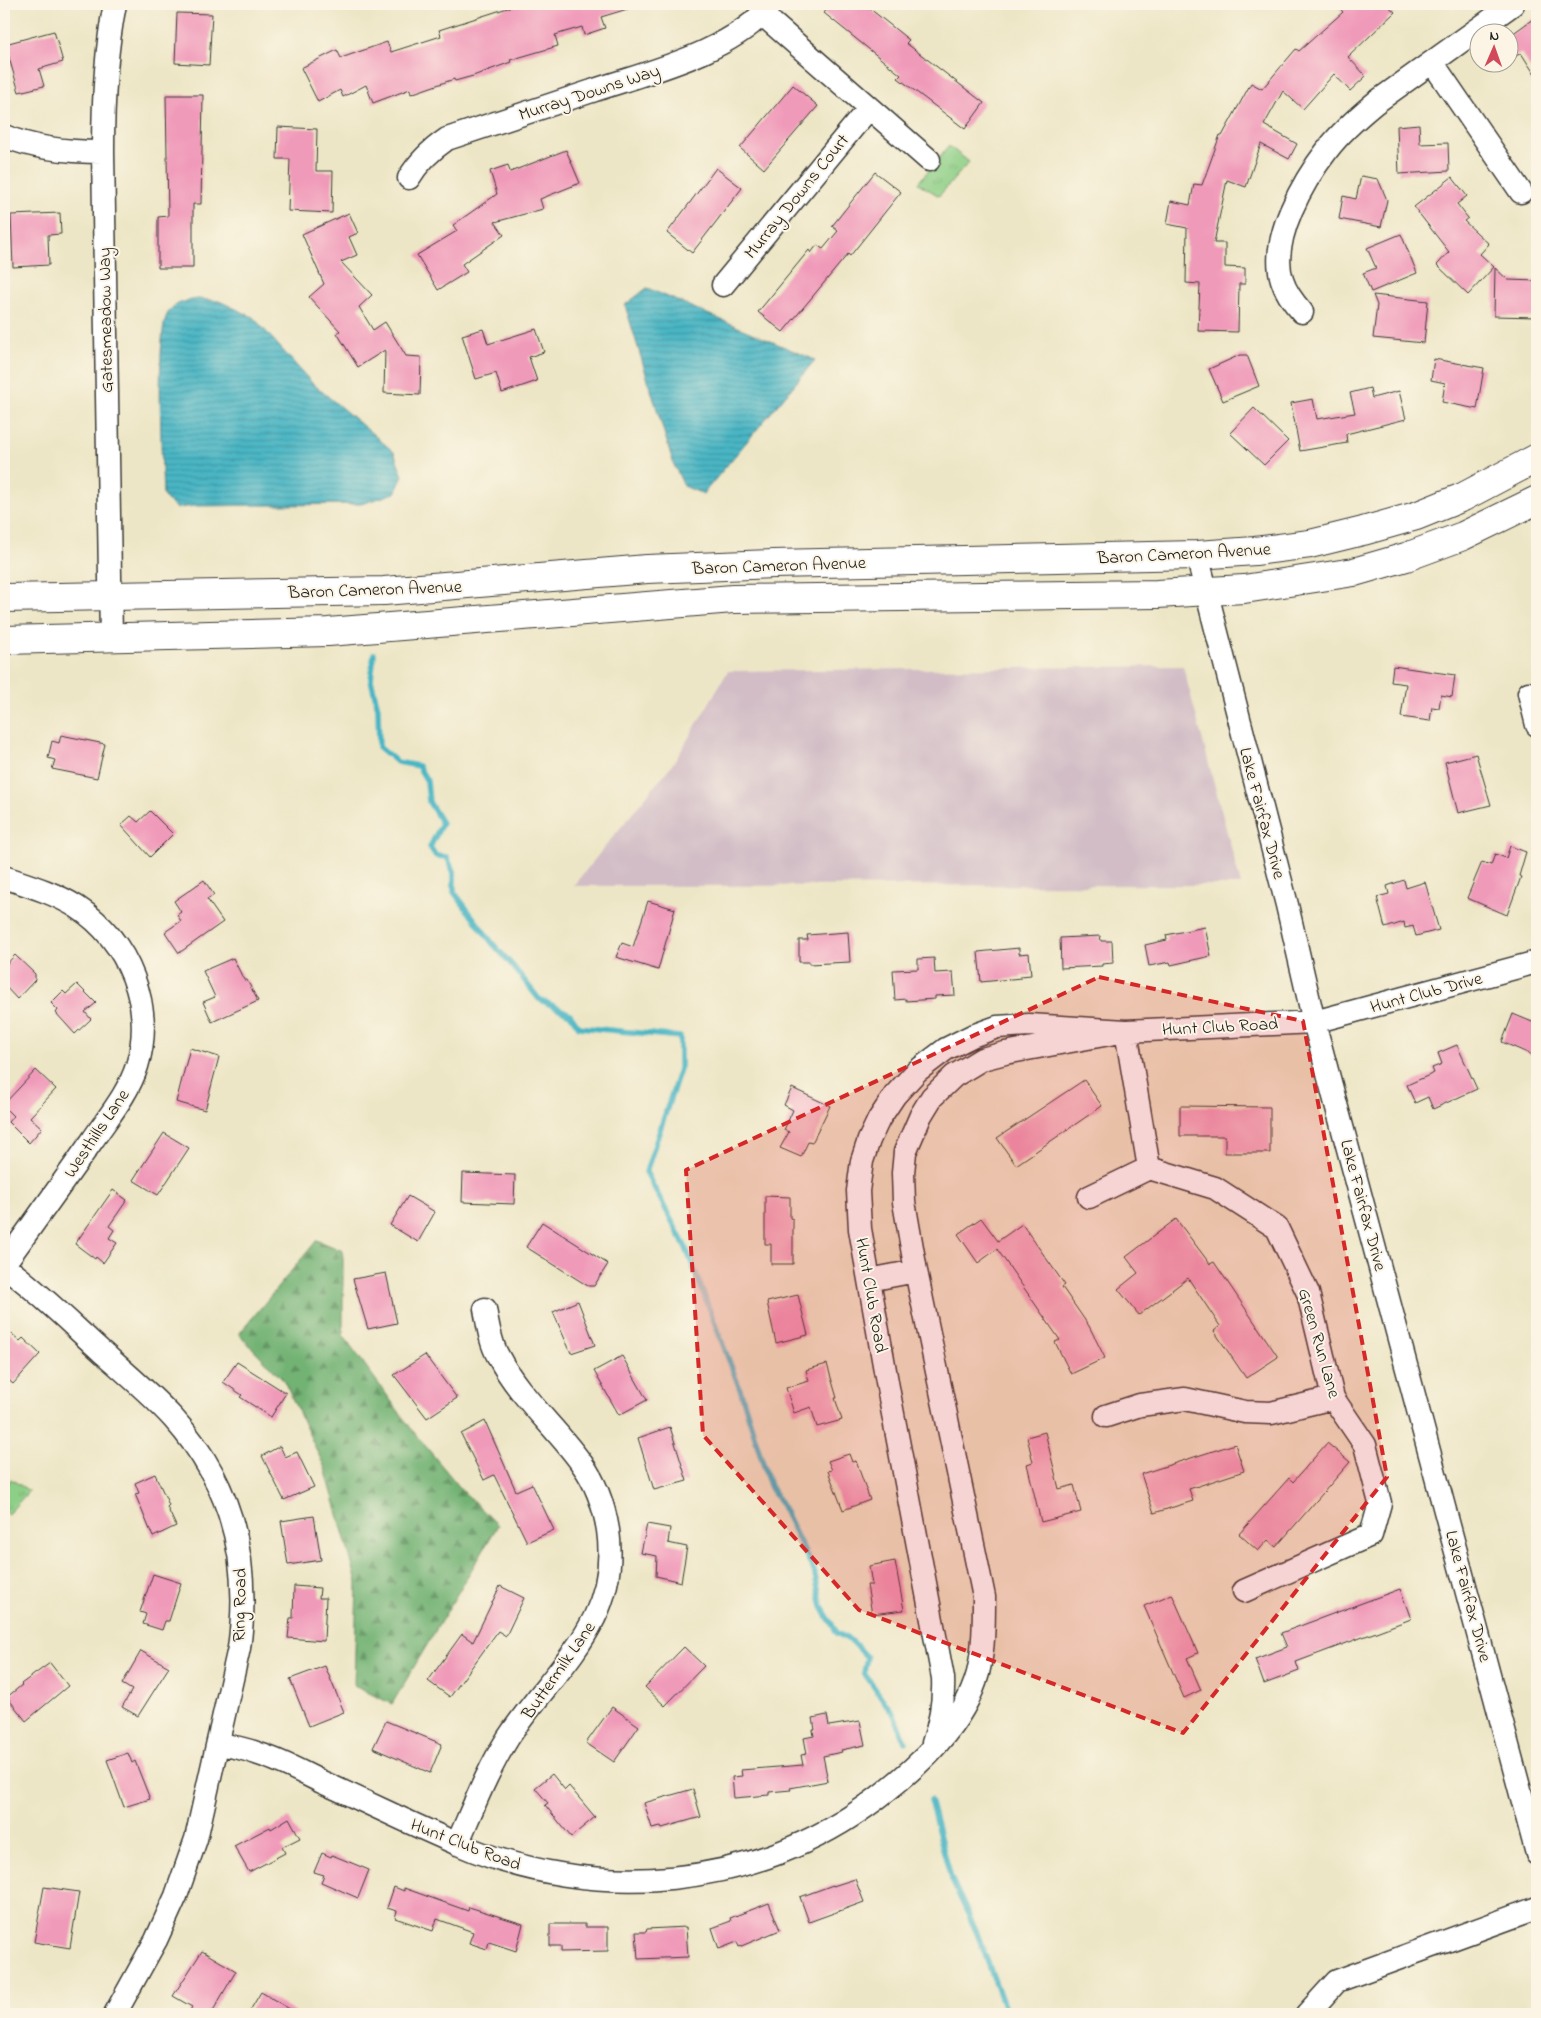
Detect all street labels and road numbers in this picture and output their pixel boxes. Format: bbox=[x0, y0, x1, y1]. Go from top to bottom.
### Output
street label: Murray Downs Way bbox=[516, 59, 664, 129]
street label: Murray Downs Court bbox=[739, 129, 856, 266]
street label: Gatesmeadow Way bbox=[93, 247, 121, 393]
street label: Baron Cameron Avenue bbox=[1096, 537, 1273, 573]
street label: Baron Cameron Avenue bbox=[691, 551, 867, 583]
street label: Baron Cameron Avenue bbox=[287, 575, 463, 607]
street label: Lake Fairfax Drive bbox=[1231, 745, 1291, 883]
street label: Hunt Club Drive bbox=[1368, 966, 1486, 1021]
street label: Hunt Club Road bbox=[1161, 1012, 1279, 1044]
street label: Westhills Lane bbox=[58, 1084, 137, 1184]
street label: Lake Fairfax Drive bbox=[1332, 1137, 1392, 1275]
street label: Hunt Club Road bbox=[847, 1236, 893, 1355]
street label: Green Run Lane bbox=[1290, 1286, 1346, 1402]
street label: Lake Fairfax Drive bbox=[1437, 1528, 1497, 1666]
street label: Ring Road bbox=[227, 1568, 256, 1642]
street label: Buttermilk Lane bbox=[516, 1616, 604, 1726]
street label: Hunt Club Road bbox=[406, 1813, 524, 1879]

